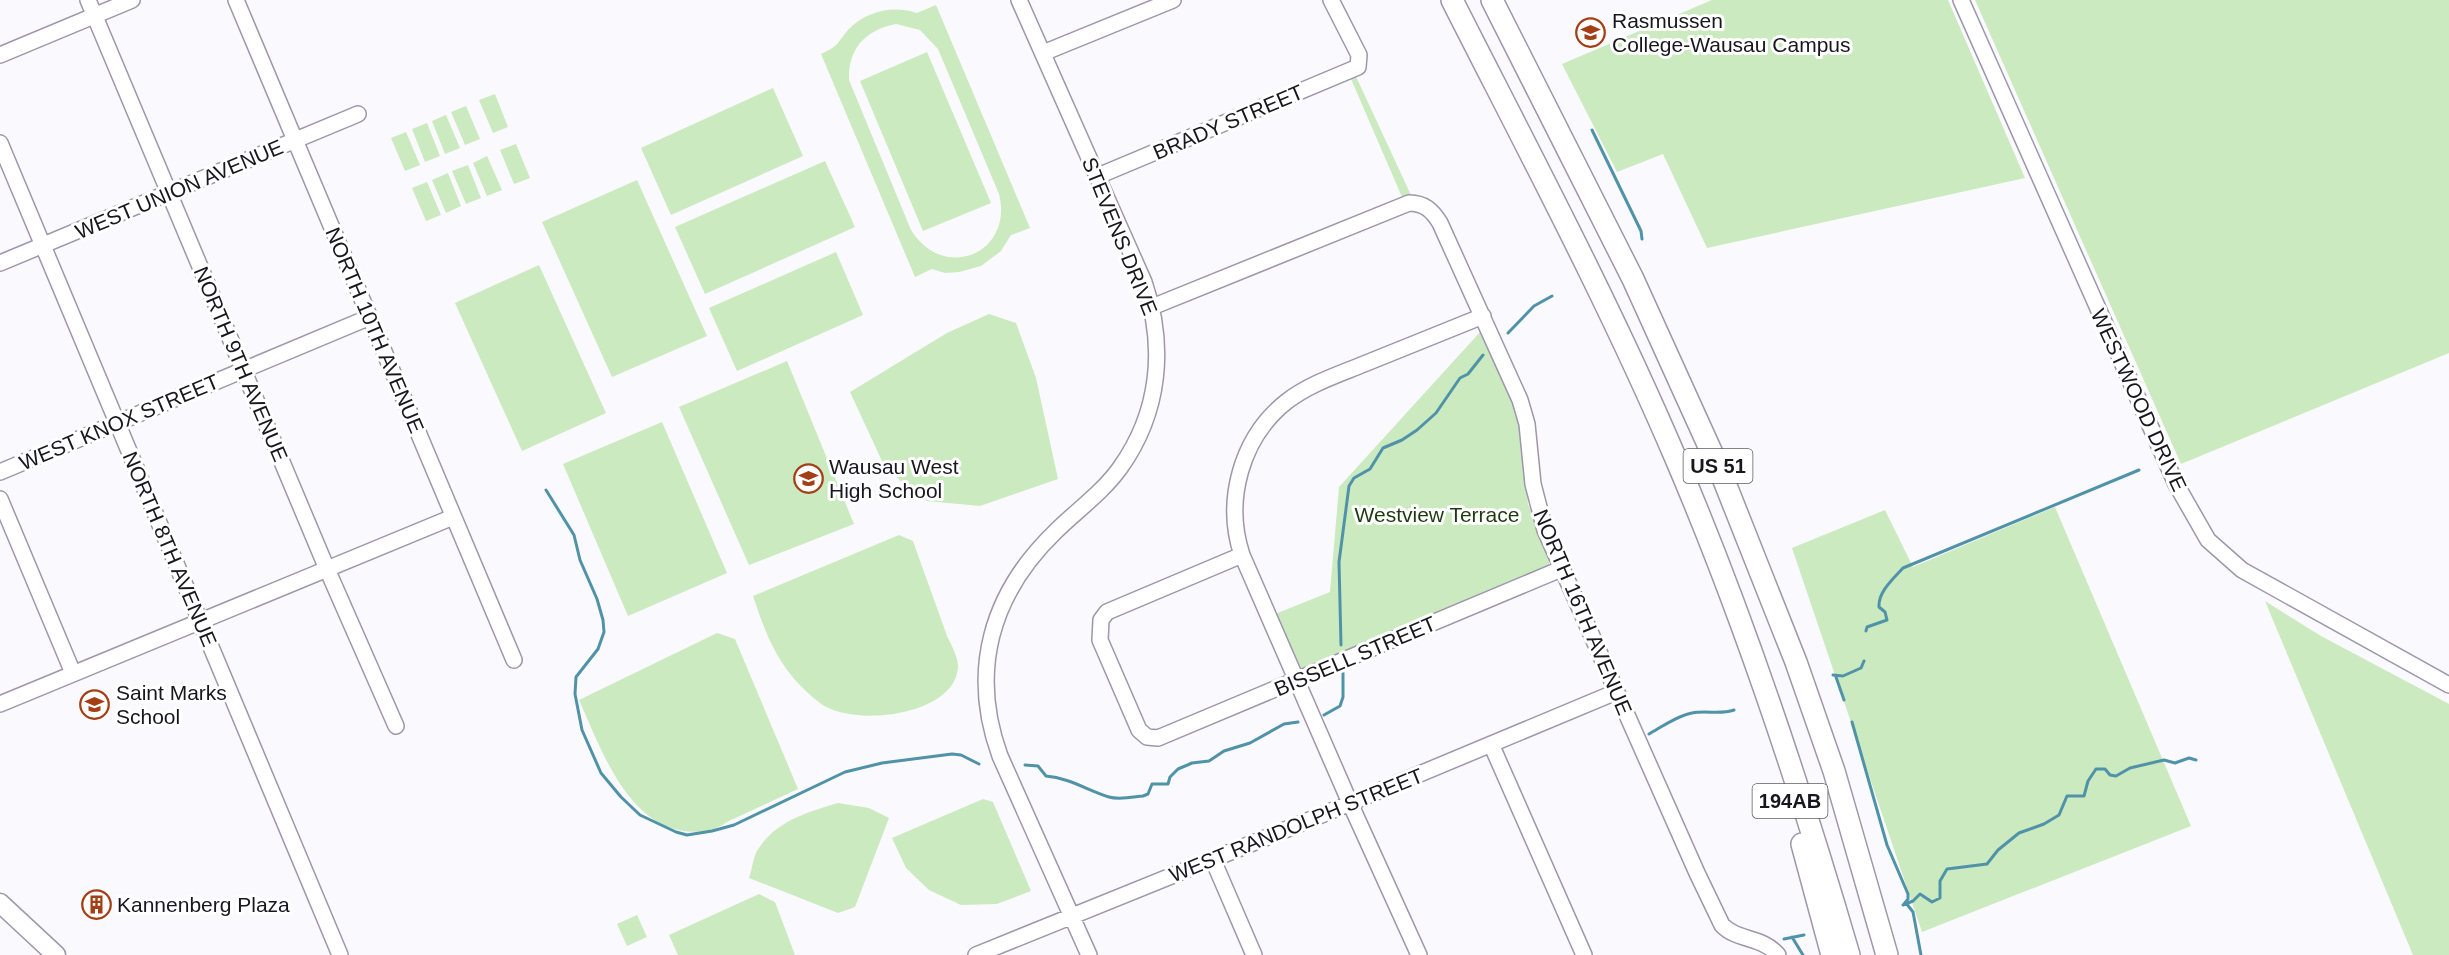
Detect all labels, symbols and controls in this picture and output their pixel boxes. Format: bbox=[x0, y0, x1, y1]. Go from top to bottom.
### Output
place label: Rasmussen College-Wausau Campus bbox=[1612, 9, 1851, 56]
school or university icon: Rasmussen College-Wausau Campus bbox=[1575, 16, 1607, 48]
street label: BRADY STREET bbox=[1150, 80, 1307, 164]
street label: WEST UNION AVENUE bbox=[72, 135, 286, 243]
street label: STEVENS DRIVE bbox=[1078, 154, 1162, 318]
street label: NORTH 10TH AVENUE bbox=[321, 224, 429, 436]
street label: NORTH 9TH AVENUE bbox=[190, 263, 292, 465]
street label: WESTWOOD DRIVE bbox=[2087, 305, 2191, 495]
street label: WEST KNOX STREET bbox=[16, 369, 222, 474]
street label: NORTH 8TH AVENUE bbox=[119, 448, 221, 650]
road number: US 51 bbox=[1684, 449, 1752, 483]
place label: Wausau West High School bbox=[829, 455, 959, 502]
school or university icon: Wausau West High School bbox=[792, 462, 824, 494]
park label: Westview Terrace bbox=[1355, 503, 1519, 526]
street label: NORTH 16TH AVENUE bbox=[1529, 506, 1637, 718]
street label: BISSELL STREET bbox=[1271, 612, 1439, 700]
place label: Saint Marks School bbox=[116, 681, 227, 728]
school or university icon: Saint Marks School bbox=[79, 688, 111, 720]
street label: WEST RANDOLPH STREET bbox=[1166, 763, 1426, 887]
road number: 194AB bbox=[1752, 784, 1828, 818]
building icon: Kannenberg Plaza bbox=[80, 888, 112, 920]
place label: Kannenberg Plaza bbox=[117, 893, 290, 916]

